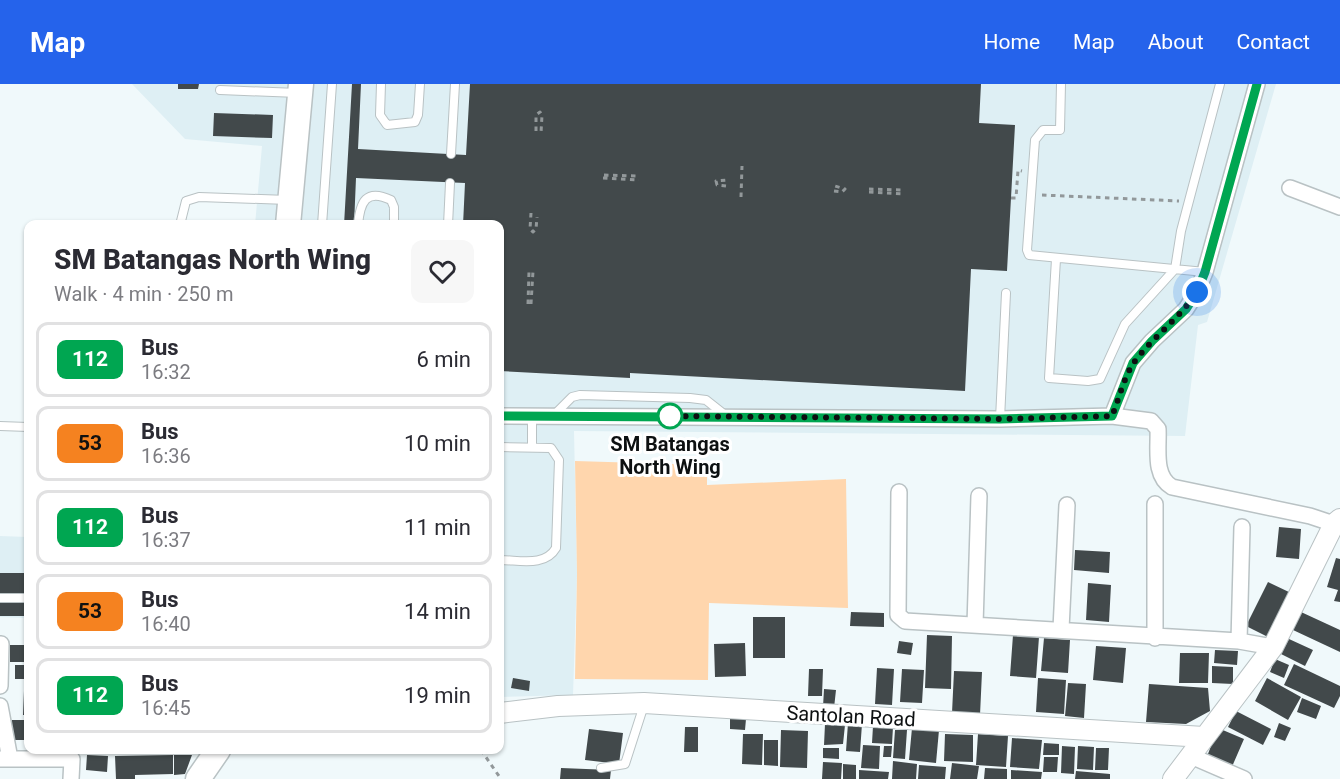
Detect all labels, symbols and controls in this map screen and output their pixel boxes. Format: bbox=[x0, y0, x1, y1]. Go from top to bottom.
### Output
text: Map bbox=[30, 26, 85, 59]
text: Home bbox=[984, 30, 1040, 54]
text: Map bbox=[1073, 30, 1115, 54]
text: About bbox=[1148, 30, 1204, 54]
text: Contact bbox=[1237, 30, 1310, 54]
button: heart bbox=[411, 240, 474, 303]
text: SM Batangas North Wing bbox=[54, 243, 371, 276]
your location bbox=[1182, 277, 1212, 307]
text: Walk · 4 min · 250 m bbox=[54, 282, 233, 306]
text: Bus bbox=[141, 335, 179, 360]
text: 112 bbox=[72, 347, 108, 371]
text: 6 min bbox=[416, 347, 471, 372]
text: 16:32 bbox=[141, 360, 191, 384]
marker: SM Batangas North Wing bbox=[657, 403, 683, 429]
text: Bus bbox=[141, 419, 179, 444]
text: 53 bbox=[78, 431, 102, 455]
text: 10 min bbox=[404, 431, 471, 456]
place label: SM Batangas North Wing bbox=[610, 432, 730, 479]
text: 16:36 bbox=[141, 444, 191, 468]
text: Bus bbox=[141, 503, 179, 528]
text: 112 bbox=[72, 515, 108, 539]
text: 11 min bbox=[404, 515, 471, 540]
text: 16:37 bbox=[141, 528, 191, 552]
text: Bus bbox=[141, 587, 179, 612]
text: 53 bbox=[78, 599, 102, 623]
text: 14 min bbox=[404, 599, 471, 624]
text: 16:40 bbox=[141, 612, 191, 636]
text: Bus bbox=[141, 671, 179, 696]
text: 112 bbox=[72, 683, 108, 707]
text: 19 min bbox=[404, 683, 471, 708]
text: 16:45 bbox=[141, 696, 191, 720]
street label: Santolan Road bbox=[786, 701, 916, 731]

